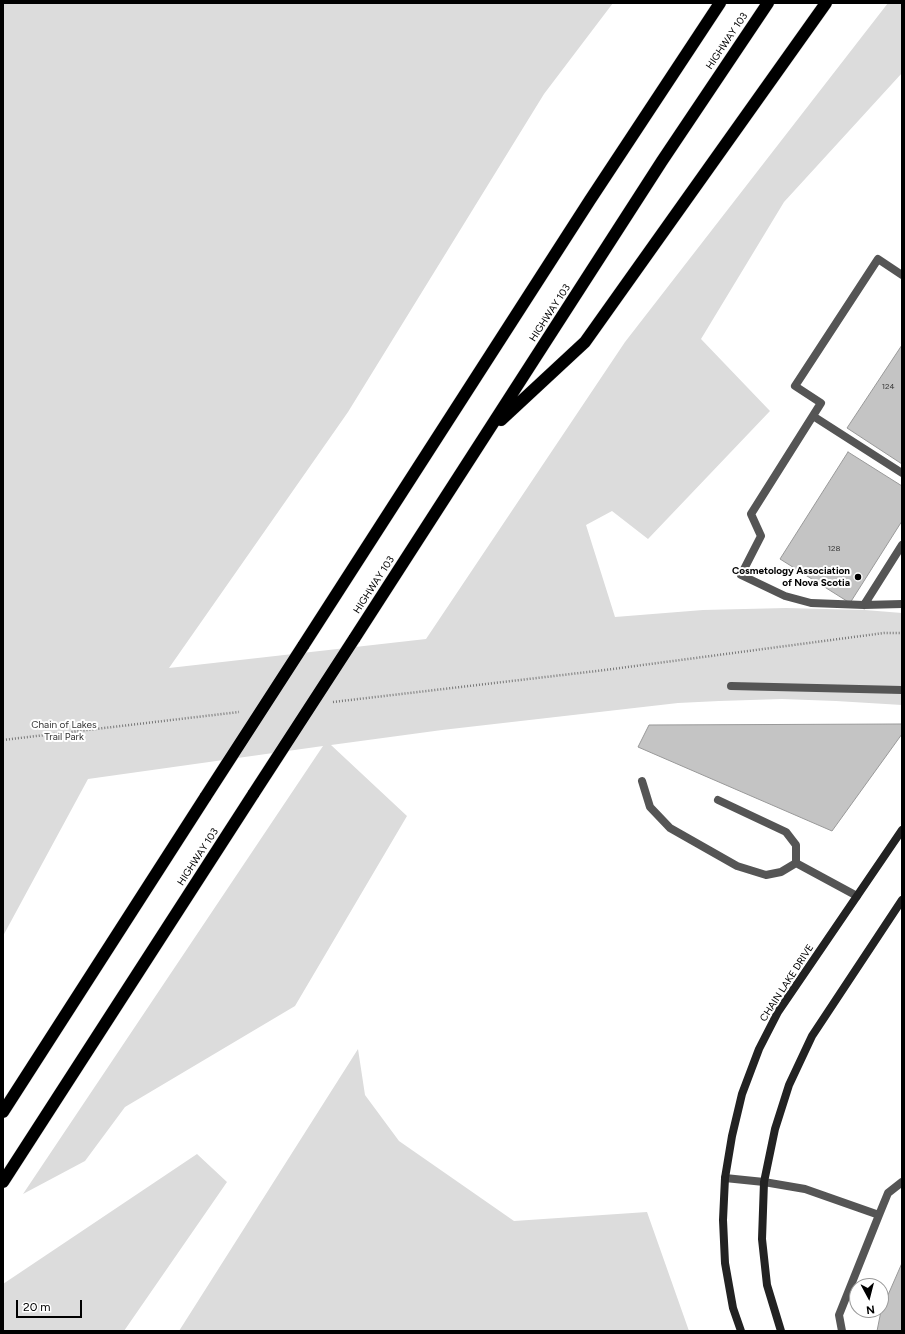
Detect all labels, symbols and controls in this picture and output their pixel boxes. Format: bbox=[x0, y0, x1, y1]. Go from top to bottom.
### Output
street label: HIGHWAY 103 bbox=[704, 10, 750, 72]
street label: HIGHWAY 103 bbox=[527, 282, 573, 344]
house number: 124 bbox=[882, 382, 894, 392]
house number: 128 bbox=[828, 544, 840, 554]
street label: HIGHWAY 103 bbox=[351, 554, 397, 616]
place label: Cosmetology Association of Nova Scotia bbox=[732, 565, 850, 588]
marker: Cosmetology Association of Nova Scotia bbox=[853, 572, 863, 582]
park label: Chain of Lakes Trail Park bbox=[31, 719, 97, 742]
street label: HIGHWAY 103 bbox=[175, 826, 221, 888]
street label: CHAIN LAKE DRIVE bbox=[758, 942, 816, 1024]
north arrow bbox=[849, 1278, 889, 1318]
scale bar bbox=[18, 1292, 84, 1318]
text: 20 m bbox=[23, 1300, 51, 1314]
text: N bbox=[865, 1302, 875, 1316]

